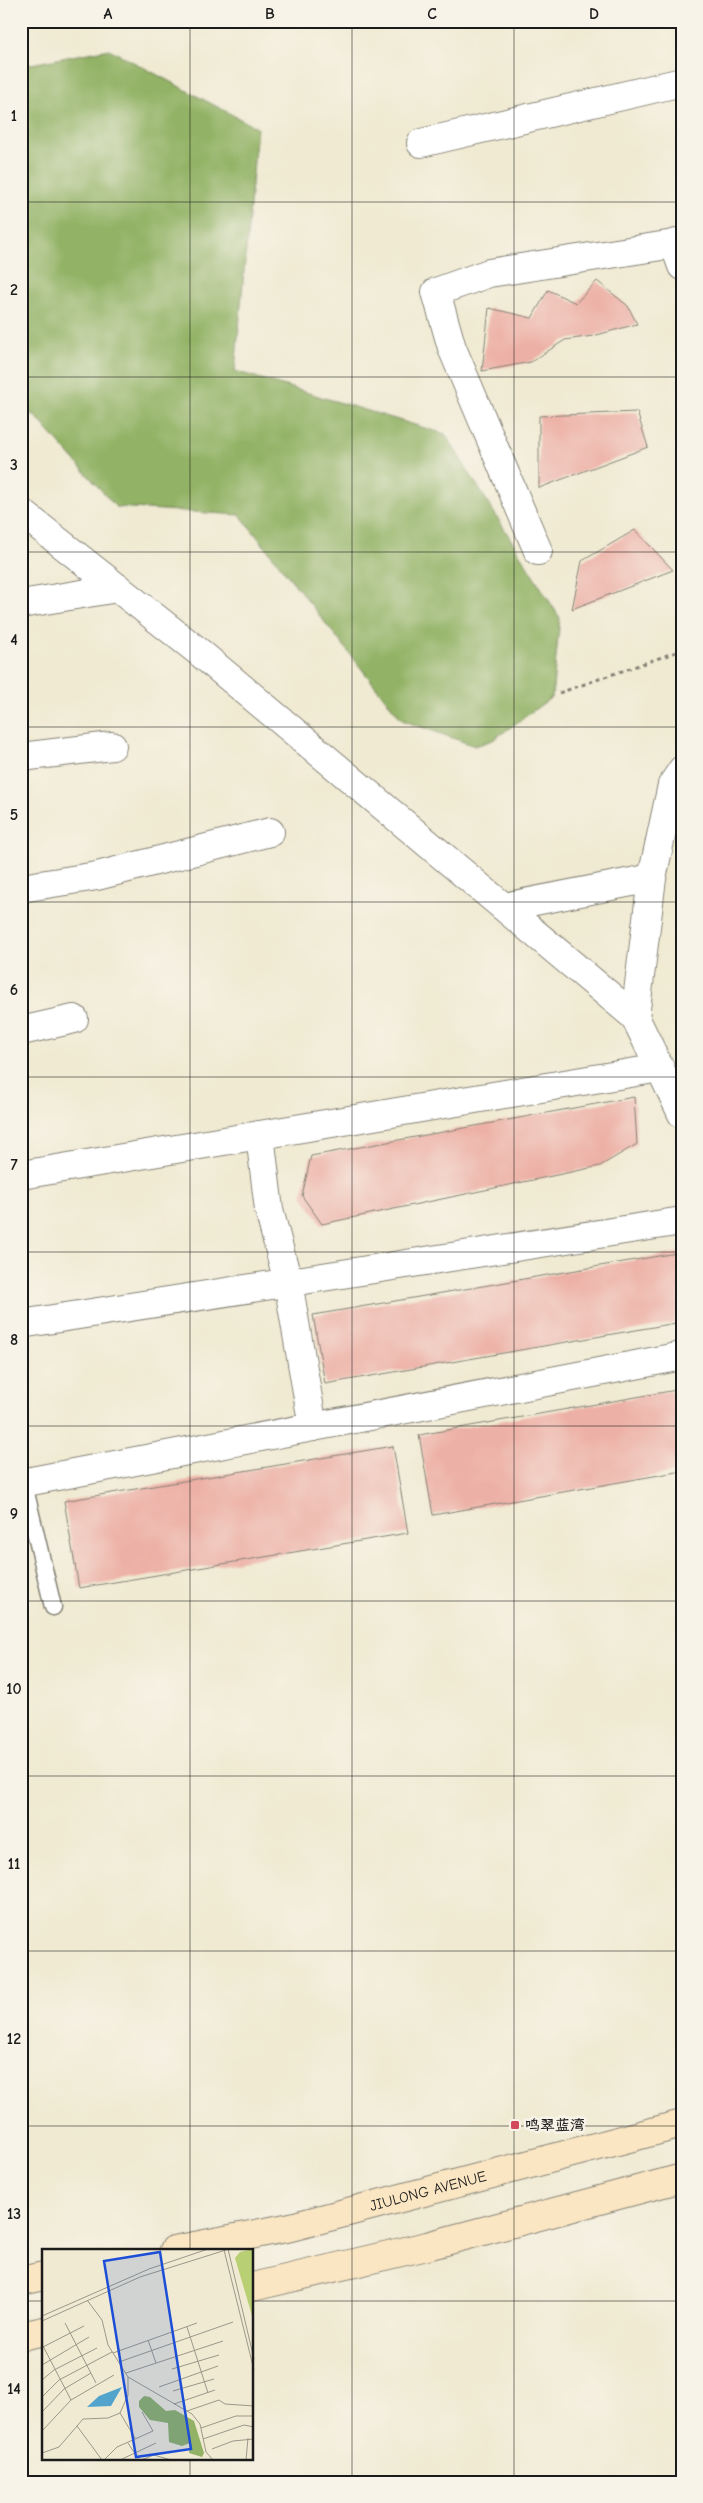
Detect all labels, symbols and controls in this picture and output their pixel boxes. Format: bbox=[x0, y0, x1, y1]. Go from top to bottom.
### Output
text: A bbox=[104, 5, 113, 23]
text: B bbox=[265, 5, 275, 23]
text: C bbox=[427, 5, 437, 23]
text: D bbox=[589, 5, 599, 23]
text: 1 bbox=[11, 107, 17, 125]
text: 2 bbox=[10, 281, 18, 299]
text: 3 bbox=[10, 456, 18, 474]
text: 4 bbox=[10, 631, 18, 649]
text: 5 bbox=[10, 806, 18, 824]
text: 6 bbox=[10, 981, 18, 999]
text: 7 bbox=[10, 1156, 18, 1174]
text: 8 bbox=[10, 1331, 18, 1349]
text: 9 bbox=[10, 1505, 18, 1523]
text: 10 bbox=[6, 1680, 22, 1698]
text: 11 bbox=[8, 1855, 20, 1873]
text: 12 bbox=[7, 2030, 21, 2048]
place label: 鸣翠蓝湾 bbox=[525, 2116, 585, 2134]
marker: 鸣翠蓝湾 bbox=[509, 2119, 521, 2131]
street label: JIULONG AVENUE bbox=[368, 2167, 488, 2215]
text: 13 bbox=[7, 2205, 21, 2223]
inset map bbox=[42, 2249, 254, 2460]
text: 14 bbox=[7, 2380, 21, 2398]

